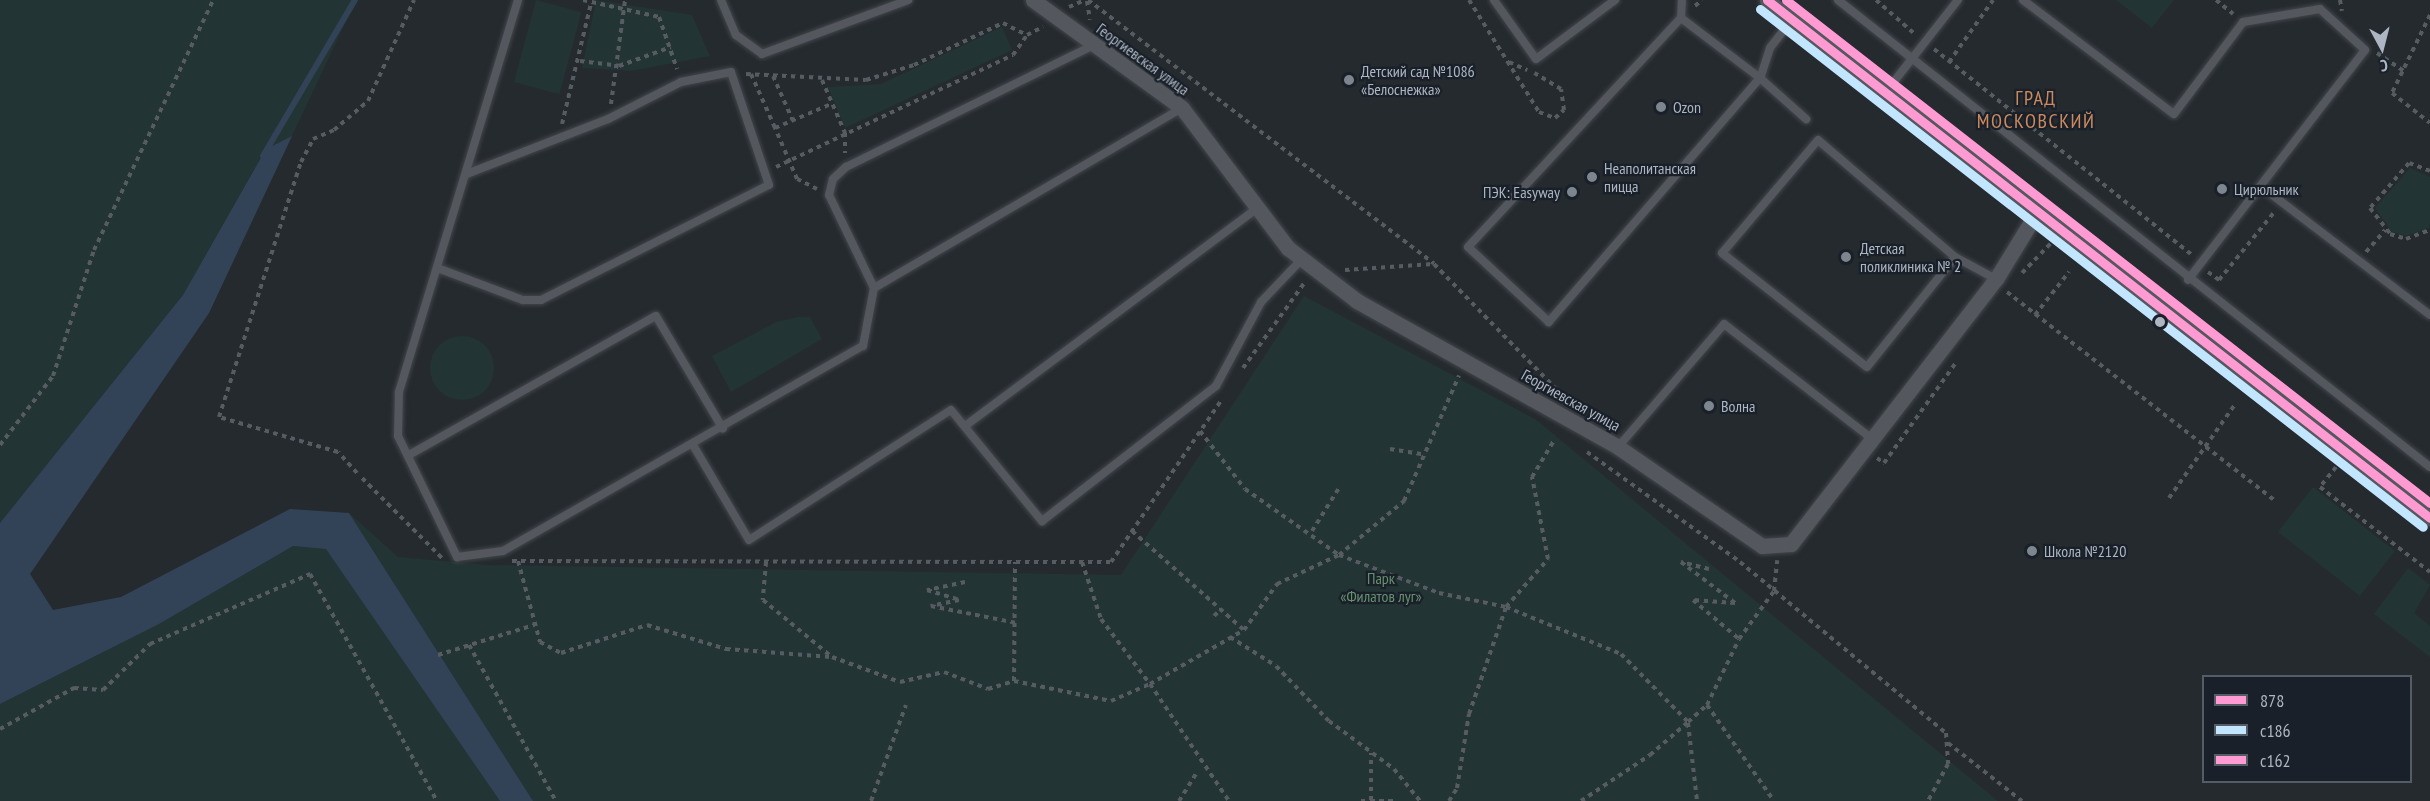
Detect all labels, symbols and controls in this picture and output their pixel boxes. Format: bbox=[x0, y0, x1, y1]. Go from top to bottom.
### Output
north arrow bbox=[2352, 18, 2412, 78]
street label: Георгиевская улица bbox=[1093, 19, 1193, 99]
text: С bbox=[2379, 55, 2389, 76]
place label: Детский сад №1086 «Белоснежка» bbox=[1361, 61, 1475, 99]
marker: Детский сад №1086 «Белоснежка» bbox=[1342, 73, 1356, 87]
district label: ГРАД МОСКОВСКИЙ bbox=[1977, 86, 2095, 133]
place label: Ozon bbox=[1673, 97, 1701, 117]
marker: Ozon bbox=[1654, 100, 1668, 114]
place label: Неаполитанская пицца bbox=[1604, 158, 1696, 196]
marker: Неаполитанская пицца bbox=[1585, 170, 1599, 184]
place label: Цирюльник bbox=[2234, 179, 2299, 199]
place label: ПЭК: Easyway bbox=[1483, 182, 1560, 202]
marker: Цирюльник bbox=[2215, 182, 2229, 196]
marker: ПЭК: Easyway bbox=[1565, 185, 1579, 199]
place label: Детская поликлиника № 2 bbox=[1860, 238, 1961, 276]
marker: Детская поликлиника № 2 bbox=[1837, 248, 1855, 266]
unlabelled marker bbox=[2154, 316, 2166, 328]
street label: Георгиевская улица bbox=[1518, 365, 1624, 435]
place label: Волна bbox=[1721, 396, 1755, 416]
marker: Волна bbox=[1702, 399, 1716, 413]
place label: Школа №2120 bbox=[2044, 541, 2126, 561]
marker: Школа №2120 bbox=[2025, 544, 2039, 558]
park label: Парк «Филатов луг» bbox=[1340, 568, 1422, 606]
legend bbox=[2202, 675, 2412, 783]
text: 878 bbox=[2260, 689, 2284, 712]
text: с186 bbox=[2260, 719, 2291, 742]
text: с162 bbox=[2260, 749, 2291, 772]

